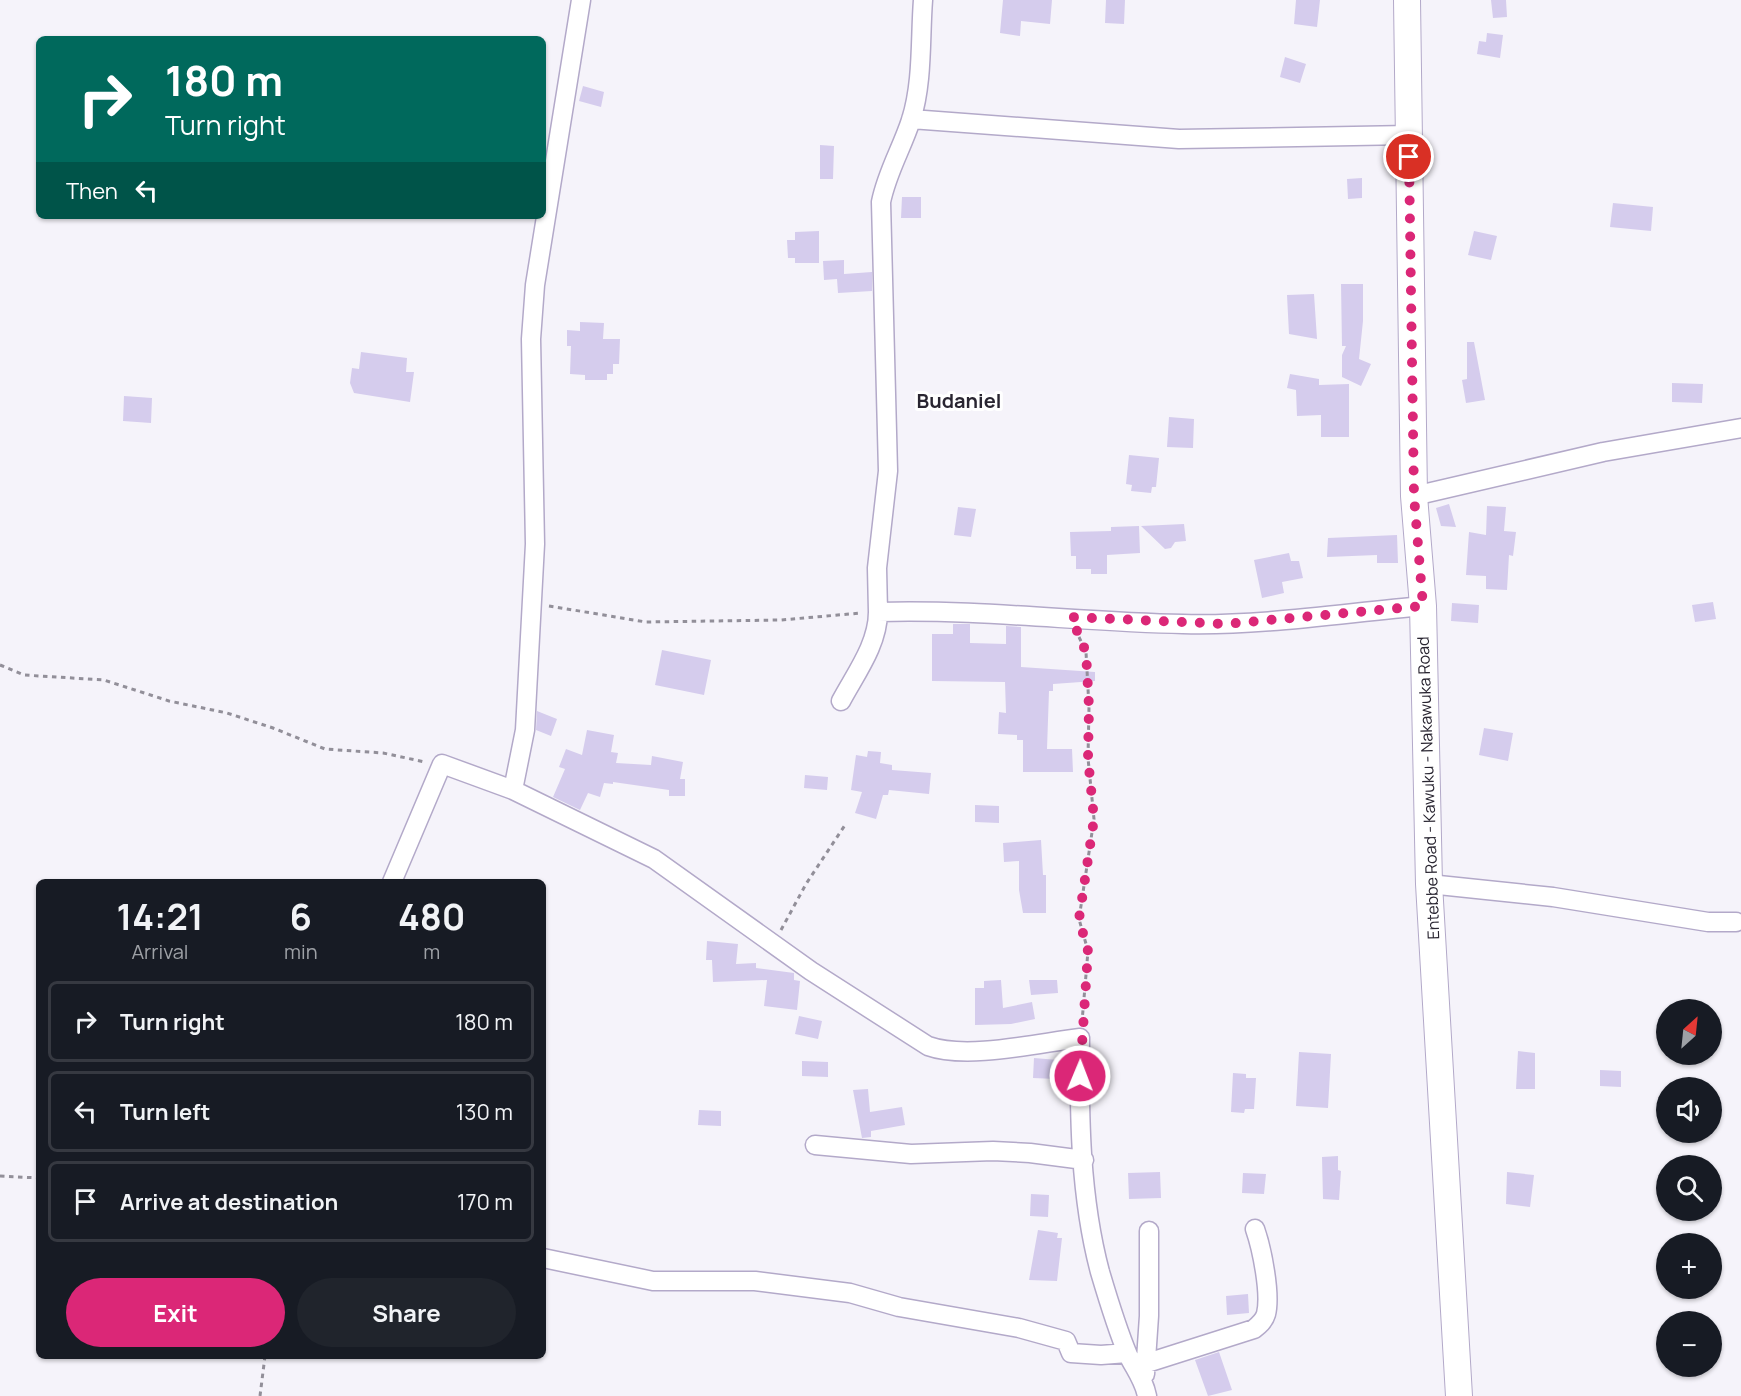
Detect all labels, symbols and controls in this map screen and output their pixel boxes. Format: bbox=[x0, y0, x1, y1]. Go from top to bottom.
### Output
text: 180 m bbox=[165, 51, 283, 109]
icon: right bbox=[66, 60, 144, 138]
text: Turn right bbox=[165, 106, 286, 143]
pin bbox=[1383, 131, 1434, 182]
icon: arrive bbox=[1392, 140, 1425, 173]
icon: left bbox=[130, 174, 163, 207]
text: Then bbox=[66, 176, 118, 206]
district label: Budaniel bbox=[917, 387, 1001, 414]
street label: Entebbe Road - Kawuku - Nakawuka Road bbox=[1412, 636, 1444, 940]
text: 14:21 bbox=[116, 892, 204, 941]
text: 6 bbox=[290, 892, 312, 941]
text: 480 bbox=[398, 892, 466, 941]
text: Arrival bbox=[131, 938, 189, 965]
text: min bbox=[284, 938, 318, 965]
text: m bbox=[423, 938, 440, 965]
north arrow bbox=[1656, 999, 1722, 1065]
map controls bbox=[1656, 999, 1722, 1377]
icon: right bbox=[69, 1005, 102, 1038]
text: Turn right bbox=[120, 1007, 225, 1037]
text: 180 m bbox=[455, 1007, 513, 1037]
position arrow bbox=[1048, 1044, 1112, 1108]
button: sound bbox=[1656, 1077, 1722, 1143]
icon: left bbox=[69, 1095, 102, 1128]
text: Turn left bbox=[120, 1097, 210, 1127]
text: 130 m bbox=[456, 1097, 513, 1127]
button: search bbox=[1656, 1155, 1722, 1221]
icon: arrive bbox=[69, 1185, 102, 1218]
text: Arrive at destination bbox=[120, 1187, 338, 1217]
text: 170 m bbox=[457, 1187, 513, 1217]
button: + bbox=[1656, 1233, 1722, 1299]
button: Exit bbox=[66, 1278, 285, 1347]
button: Share bbox=[297, 1278, 516, 1347]
button: − bbox=[1656, 1311, 1722, 1377]

